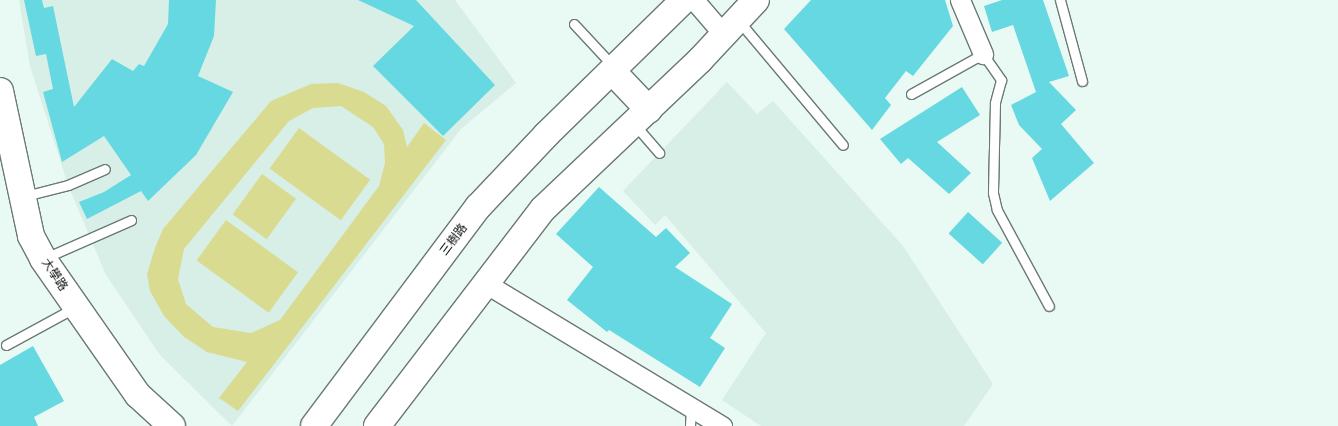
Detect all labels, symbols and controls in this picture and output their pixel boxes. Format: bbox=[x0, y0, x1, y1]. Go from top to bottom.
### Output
street label: 三樹路 bbox=[437, 221, 471, 259]
street label: 大學路 bbox=[38, 256, 70, 294]

